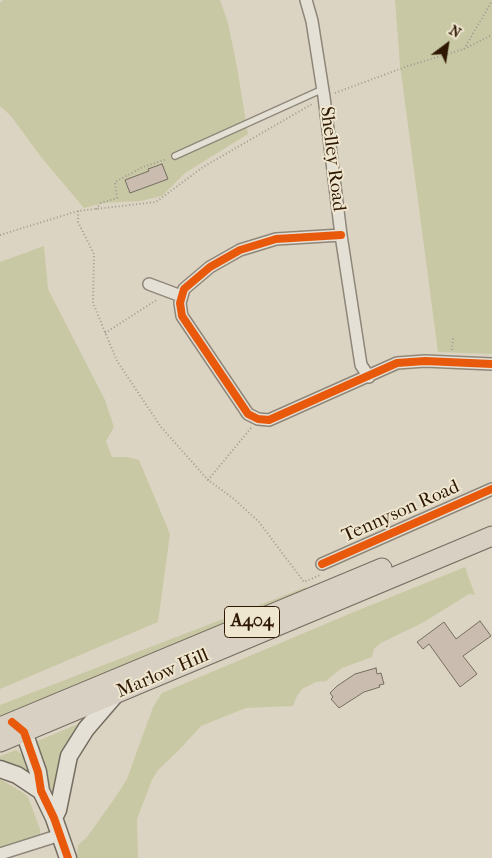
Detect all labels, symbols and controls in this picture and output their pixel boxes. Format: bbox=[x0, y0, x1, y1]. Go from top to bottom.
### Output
north arrow bbox=[422, 20, 472, 70]
text: N bbox=[446, 22, 464, 42]
street label: Shelley Road bbox=[314, 105, 350, 213]
street label: Tennyson Road bbox=[339, 476, 463, 548]
road number: A404 bbox=[224, 606, 280, 638]
street label: Marlow Hill bbox=[113, 644, 213, 704]

